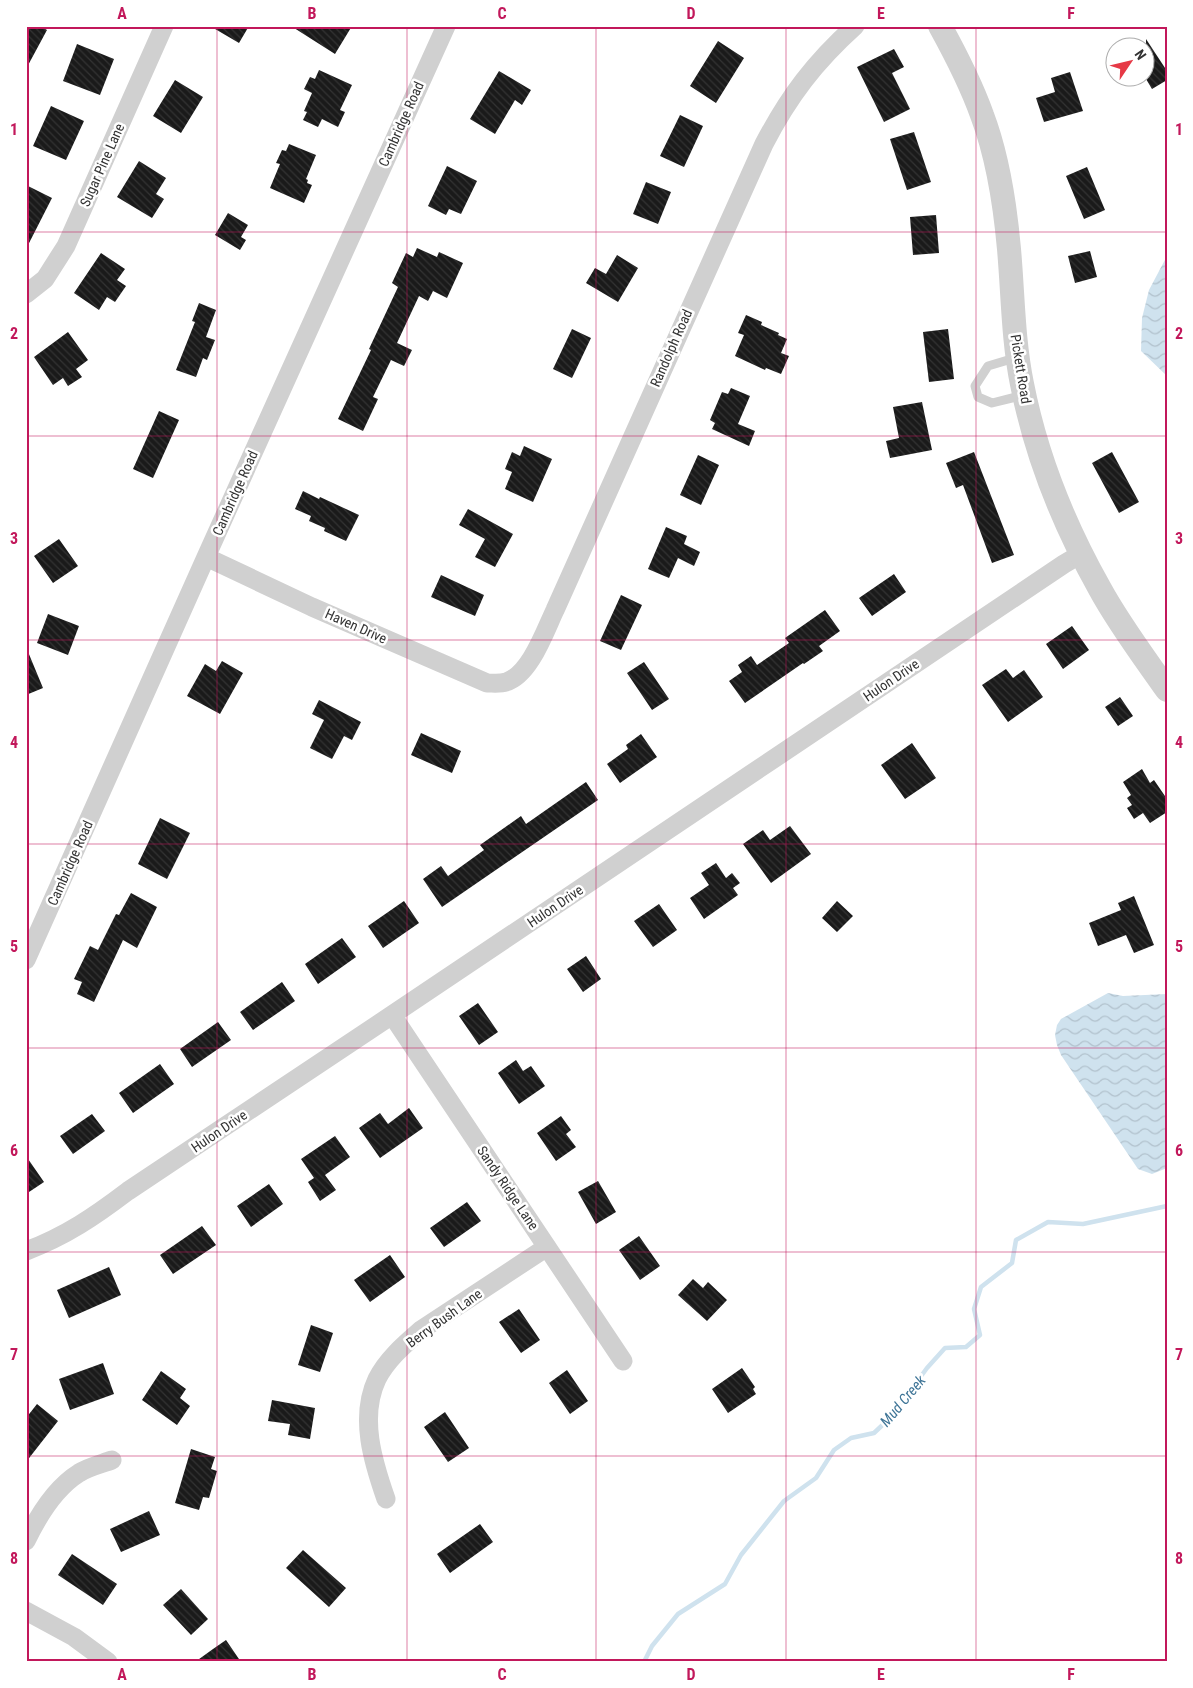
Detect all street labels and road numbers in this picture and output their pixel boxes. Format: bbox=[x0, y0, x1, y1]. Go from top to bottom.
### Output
street label: Cambridge Road bbox=[375, 79, 427, 169]
street label: Sugar Pine Lane bbox=[77, 121, 128, 209]
street label: Randolph Road bbox=[647, 307, 695, 389]
street label: Pickett Road bbox=[1008, 333, 1034, 405]
street label: Cambridge Road bbox=[209, 448, 261, 538]
street label: Haven Drive bbox=[323, 605, 390, 647]
street label: Hulon Drive bbox=[860, 655, 922, 704]
street label: Cambridge Road bbox=[44, 818, 96, 908]
street label: Hulon Drive bbox=[524, 881, 586, 930]
street label: Hulon Drive bbox=[188, 1106, 250, 1155]
street label: Sandy Ridge Lane bbox=[474, 1143, 542, 1233]
street label: Berry Bush Lane bbox=[403, 1285, 485, 1351]

